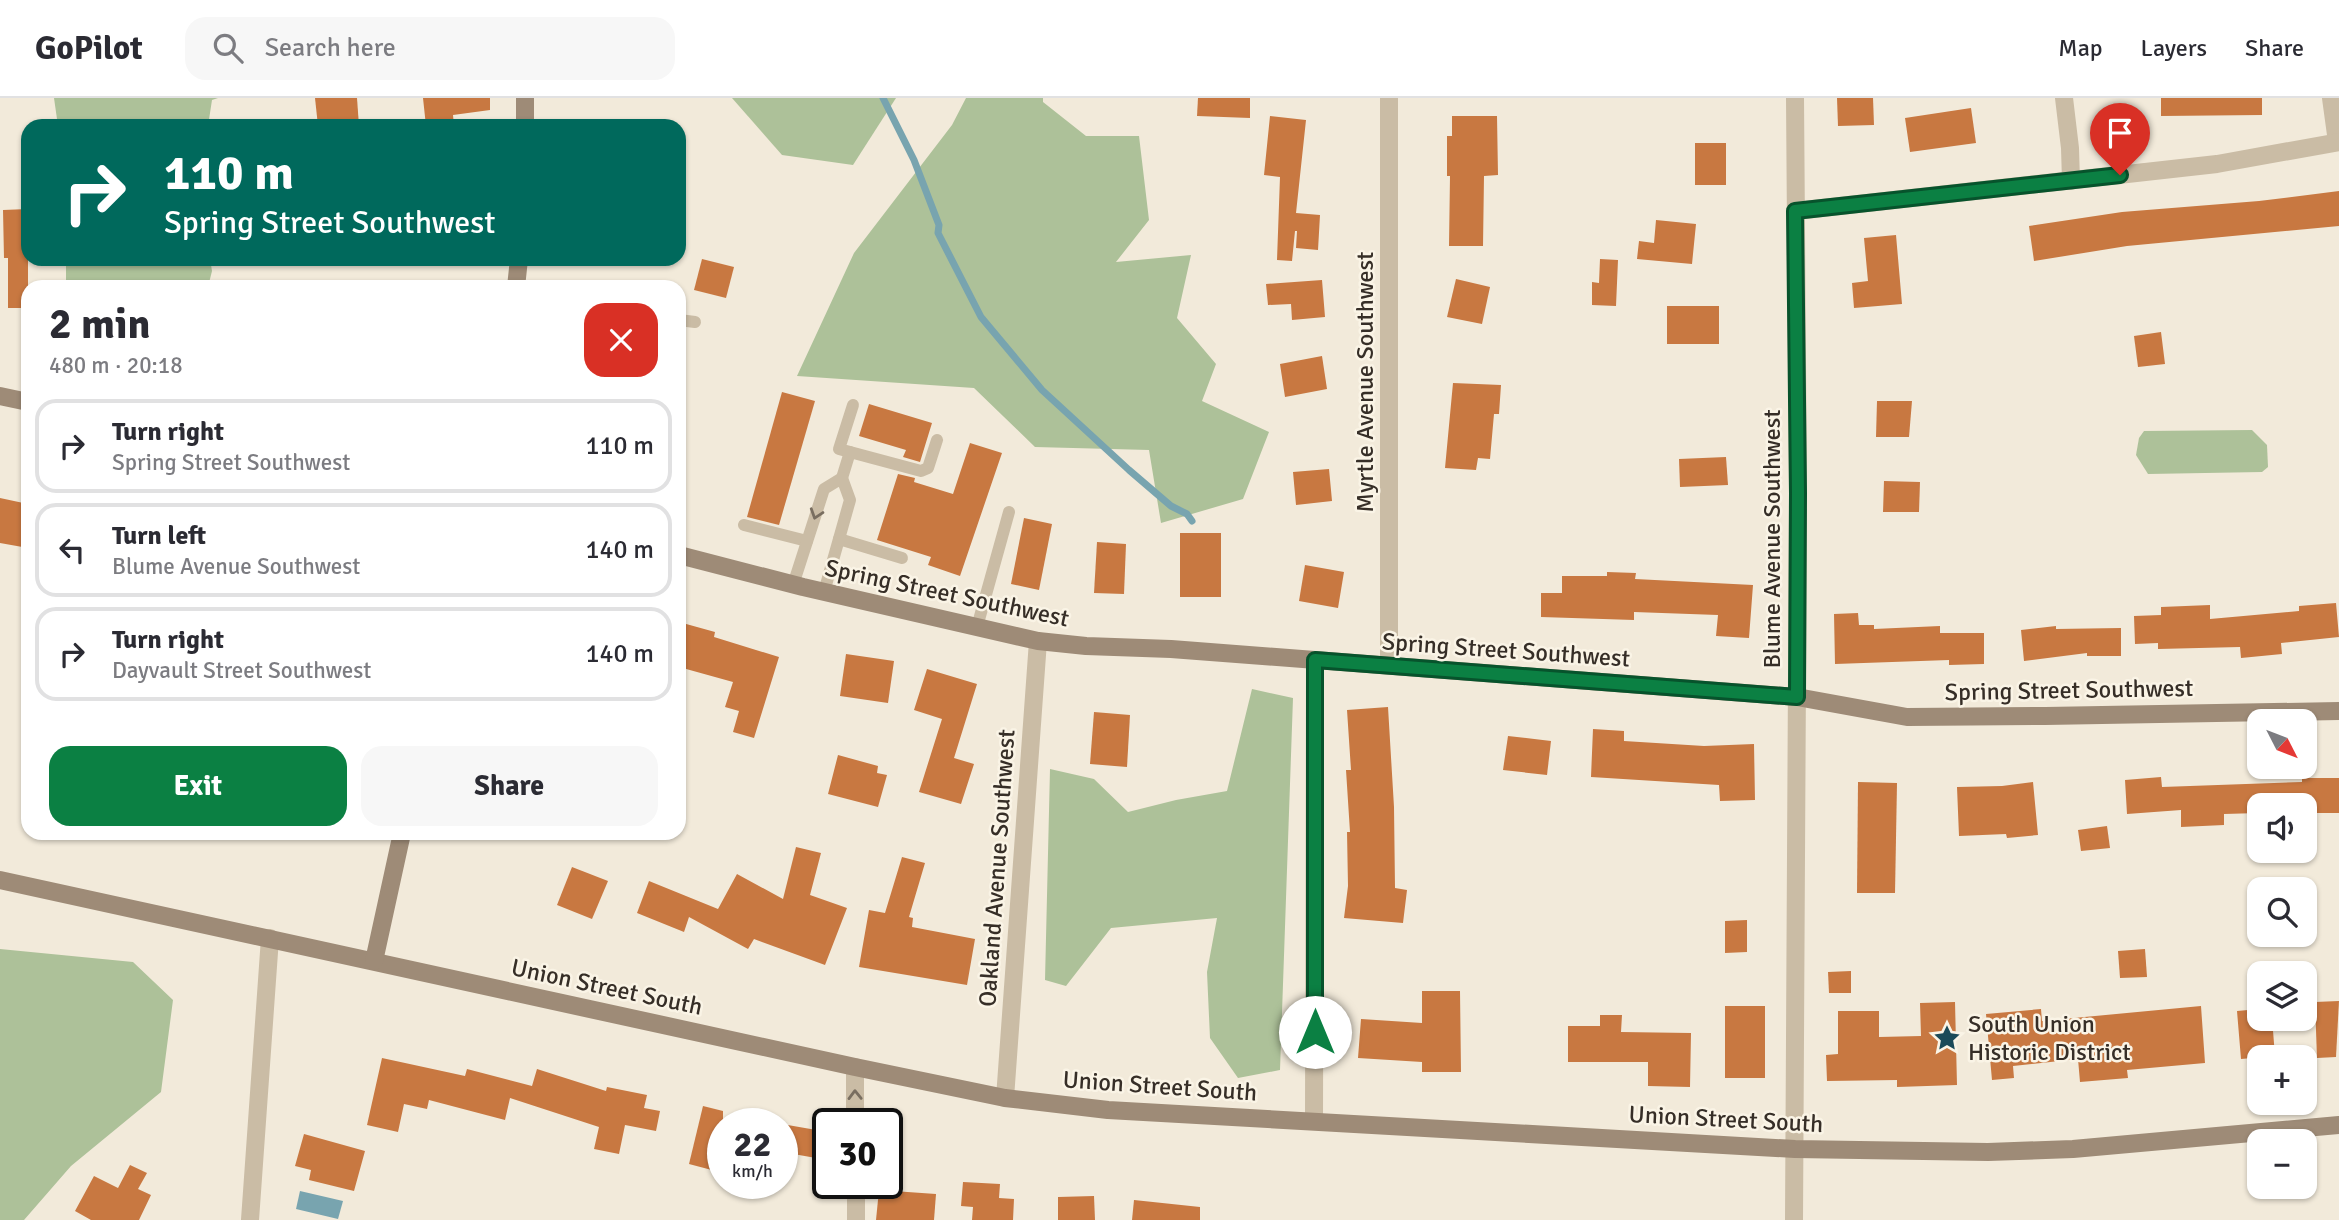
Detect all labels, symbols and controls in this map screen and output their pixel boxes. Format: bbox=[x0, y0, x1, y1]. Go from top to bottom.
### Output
search box bbox=[185, 17, 675, 80]
text: GoPilot bbox=[35, 28, 143, 69]
icon: search bbox=[209, 29, 247, 67]
text: Search here bbox=[265, 32, 396, 64]
text: Map bbox=[2058, 33, 2103, 63]
text: Layers bbox=[2141, 33, 2207, 63]
text: Share bbox=[2245, 33, 2304, 63]
pin bbox=[2090, 103, 2150, 175]
icon: arrive bbox=[2101, 114, 2139, 152]
text: 110 m bbox=[164, 143, 294, 203]
icon: right bbox=[49, 147, 140, 238]
text: Spring Street Southwest bbox=[164, 203, 496, 242]
street label: Myrtle Avenue Southwest bbox=[1350, 252, 1380, 512]
text: 2 min bbox=[49, 299, 150, 350]
button: close bbox=[584, 303, 658, 377]
text: 480 m · 20:18 bbox=[49, 351, 183, 380]
street label: Blume Avenue Southwest bbox=[1757, 409, 1787, 669]
text: Turn right bbox=[112, 416, 224, 448]
icon: right bbox=[53, 427, 91, 465]
text: 110 m bbox=[585, 430, 654, 462]
text: Spring Street Southwest bbox=[112, 448, 350, 477]
one-way arrow bbox=[809, 508, 824, 520]
text: Turn left bbox=[112, 520, 206, 552]
icon: left bbox=[53, 531, 91, 569]
text: 140 m bbox=[585, 534, 654, 566]
text: Blume Avenue Southwest bbox=[112, 552, 360, 581]
street label: Spring Street Southwest bbox=[822, 552, 1072, 634]
text: Turn right bbox=[112, 624, 224, 656]
street label: Spring Street Southwest bbox=[1381, 626, 1631, 674]
icon: right bbox=[53, 635, 91, 673]
text: 140 m bbox=[585, 638, 654, 670]
text: Dayvault Street Southwest bbox=[112, 656, 371, 685]
street label: Spring Street Southwest bbox=[1944, 673, 2194, 707]
north arrow bbox=[2247, 709, 2317, 779]
map controls bbox=[2247, 709, 2317, 1199]
street label: Oakland Avenue Southwest bbox=[972, 728, 1022, 1008]
button: Exit bbox=[49, 746, 347, 826]
button: Share bbox=[361, 746, 658, 826]
button: sound bbox=[2247, 793, 2317, 863]
button: search bbox=[2247, 877, 2317, 947]
street label: Union Street South bbox=[509, 952, 705, 1022]
button: layers bbox=[2247, 961, 2317, 1031]
position arrow bbox=[1278, 995, 1352, 1069]
place label: South Union Historic District bbox=[1968, 1009, 2131, 1067]
place icon: South Union Historic District bbox=[1932, 1023, 1962, 1053]
button: + bbox=[2247, 1045, 2317, 1115]
street label: Union Street South bbox=[1062, 1064, 1258, 1108]
one-way arrow bbox=[847, 1090, 863, 1100]
street label: Union Street South bbox=[1628, 1099, 1824, 1139]
speed limit sign: 30 bbox=[812, 1108, 903, 1199]
text: 22 bbox=[734, 1123, 771, 1166]
button: − bbox=[2247, 1129, 2317, 1199]
text: km/h bbox=[732, 1160, 773, 1182]

